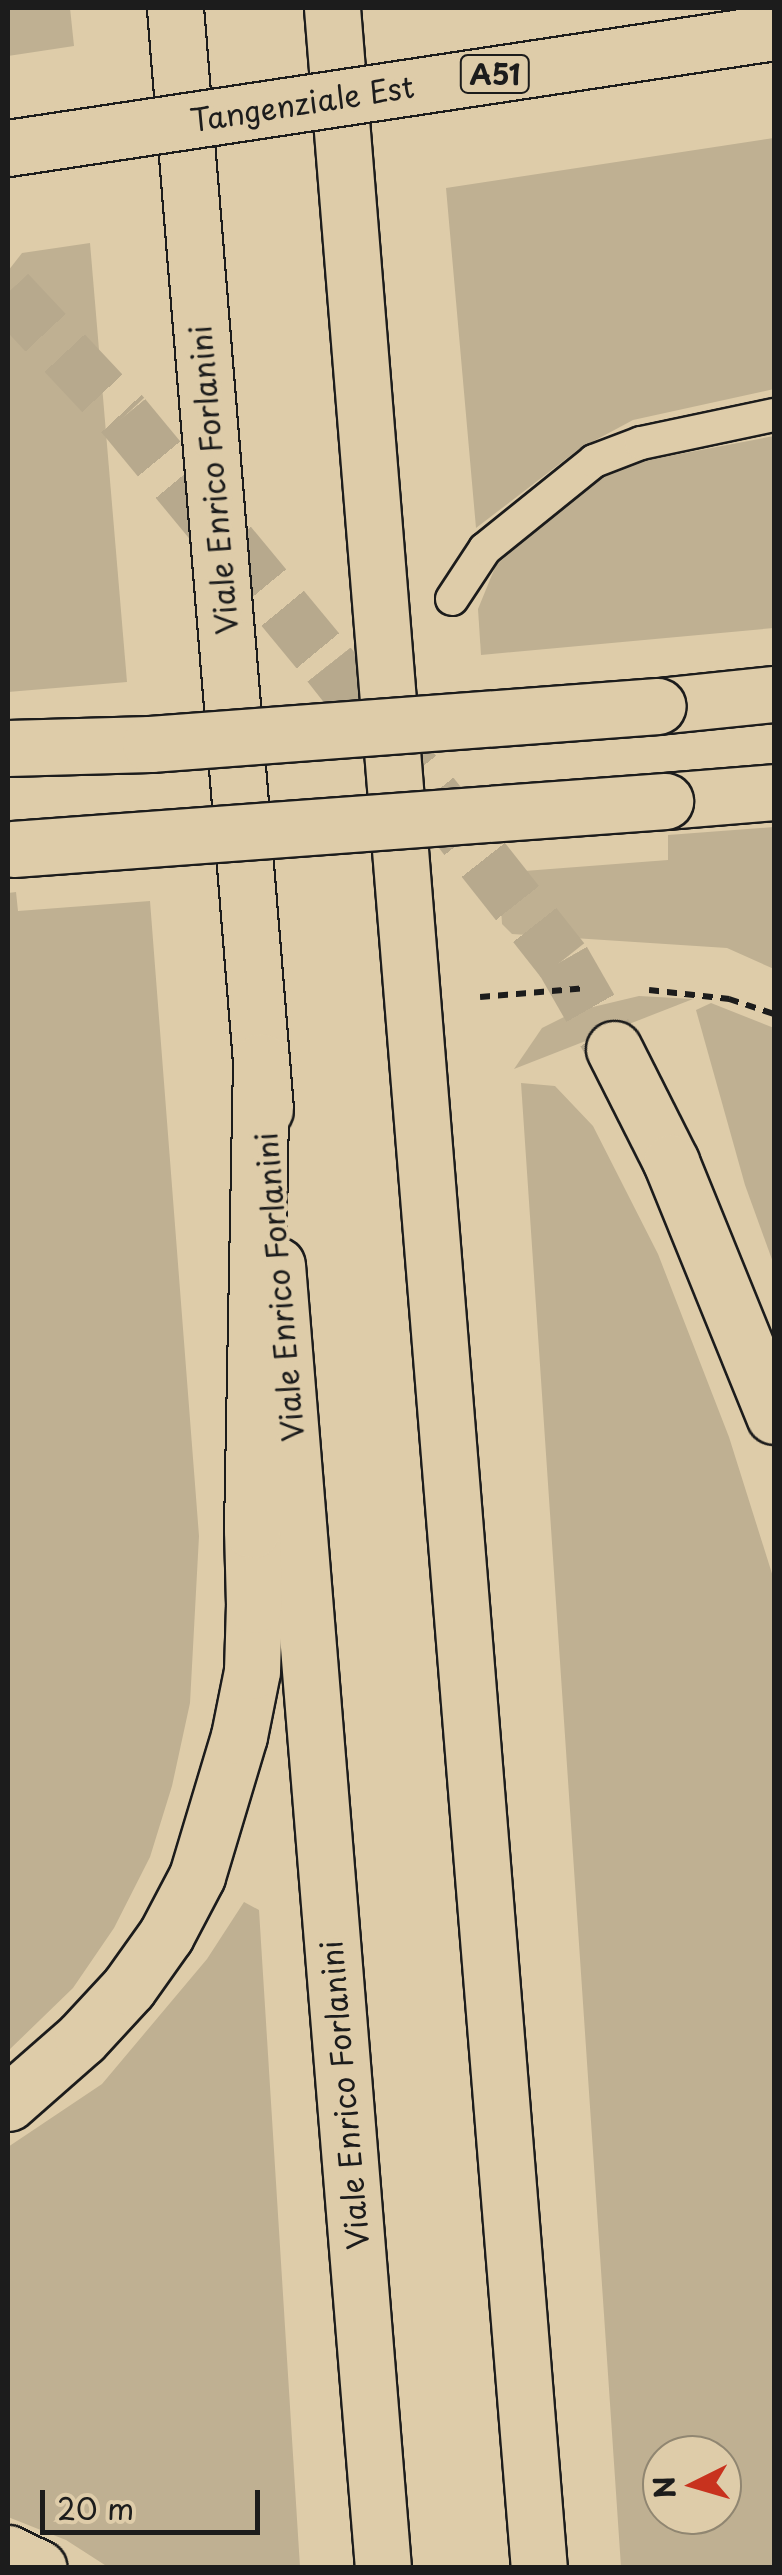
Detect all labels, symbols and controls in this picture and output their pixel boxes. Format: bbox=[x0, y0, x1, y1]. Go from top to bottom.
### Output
road number: A51 bbox=[458, 51, 532, 97]
street label: Tangenziale Est bbox=[187, 67, 417, 139]
street label: Viale Enrico Forlanini bbox=[181, 323, 245, 637]
street label: Viale Enrico Forlanini bbox=[247, 1130, 311, 1444]
street label: Viale Enrico Forlanini bbox=[312, 1938, 376, 2252]
north arrow bbox=[642, 2435, 742, 2535]
scale bar bbox=[45, 2470, 265, 2532]
text: N bbox=[641, 2475, 686, 2500]
text: 20 m bbox=[57, 2485, 134, 2530]

